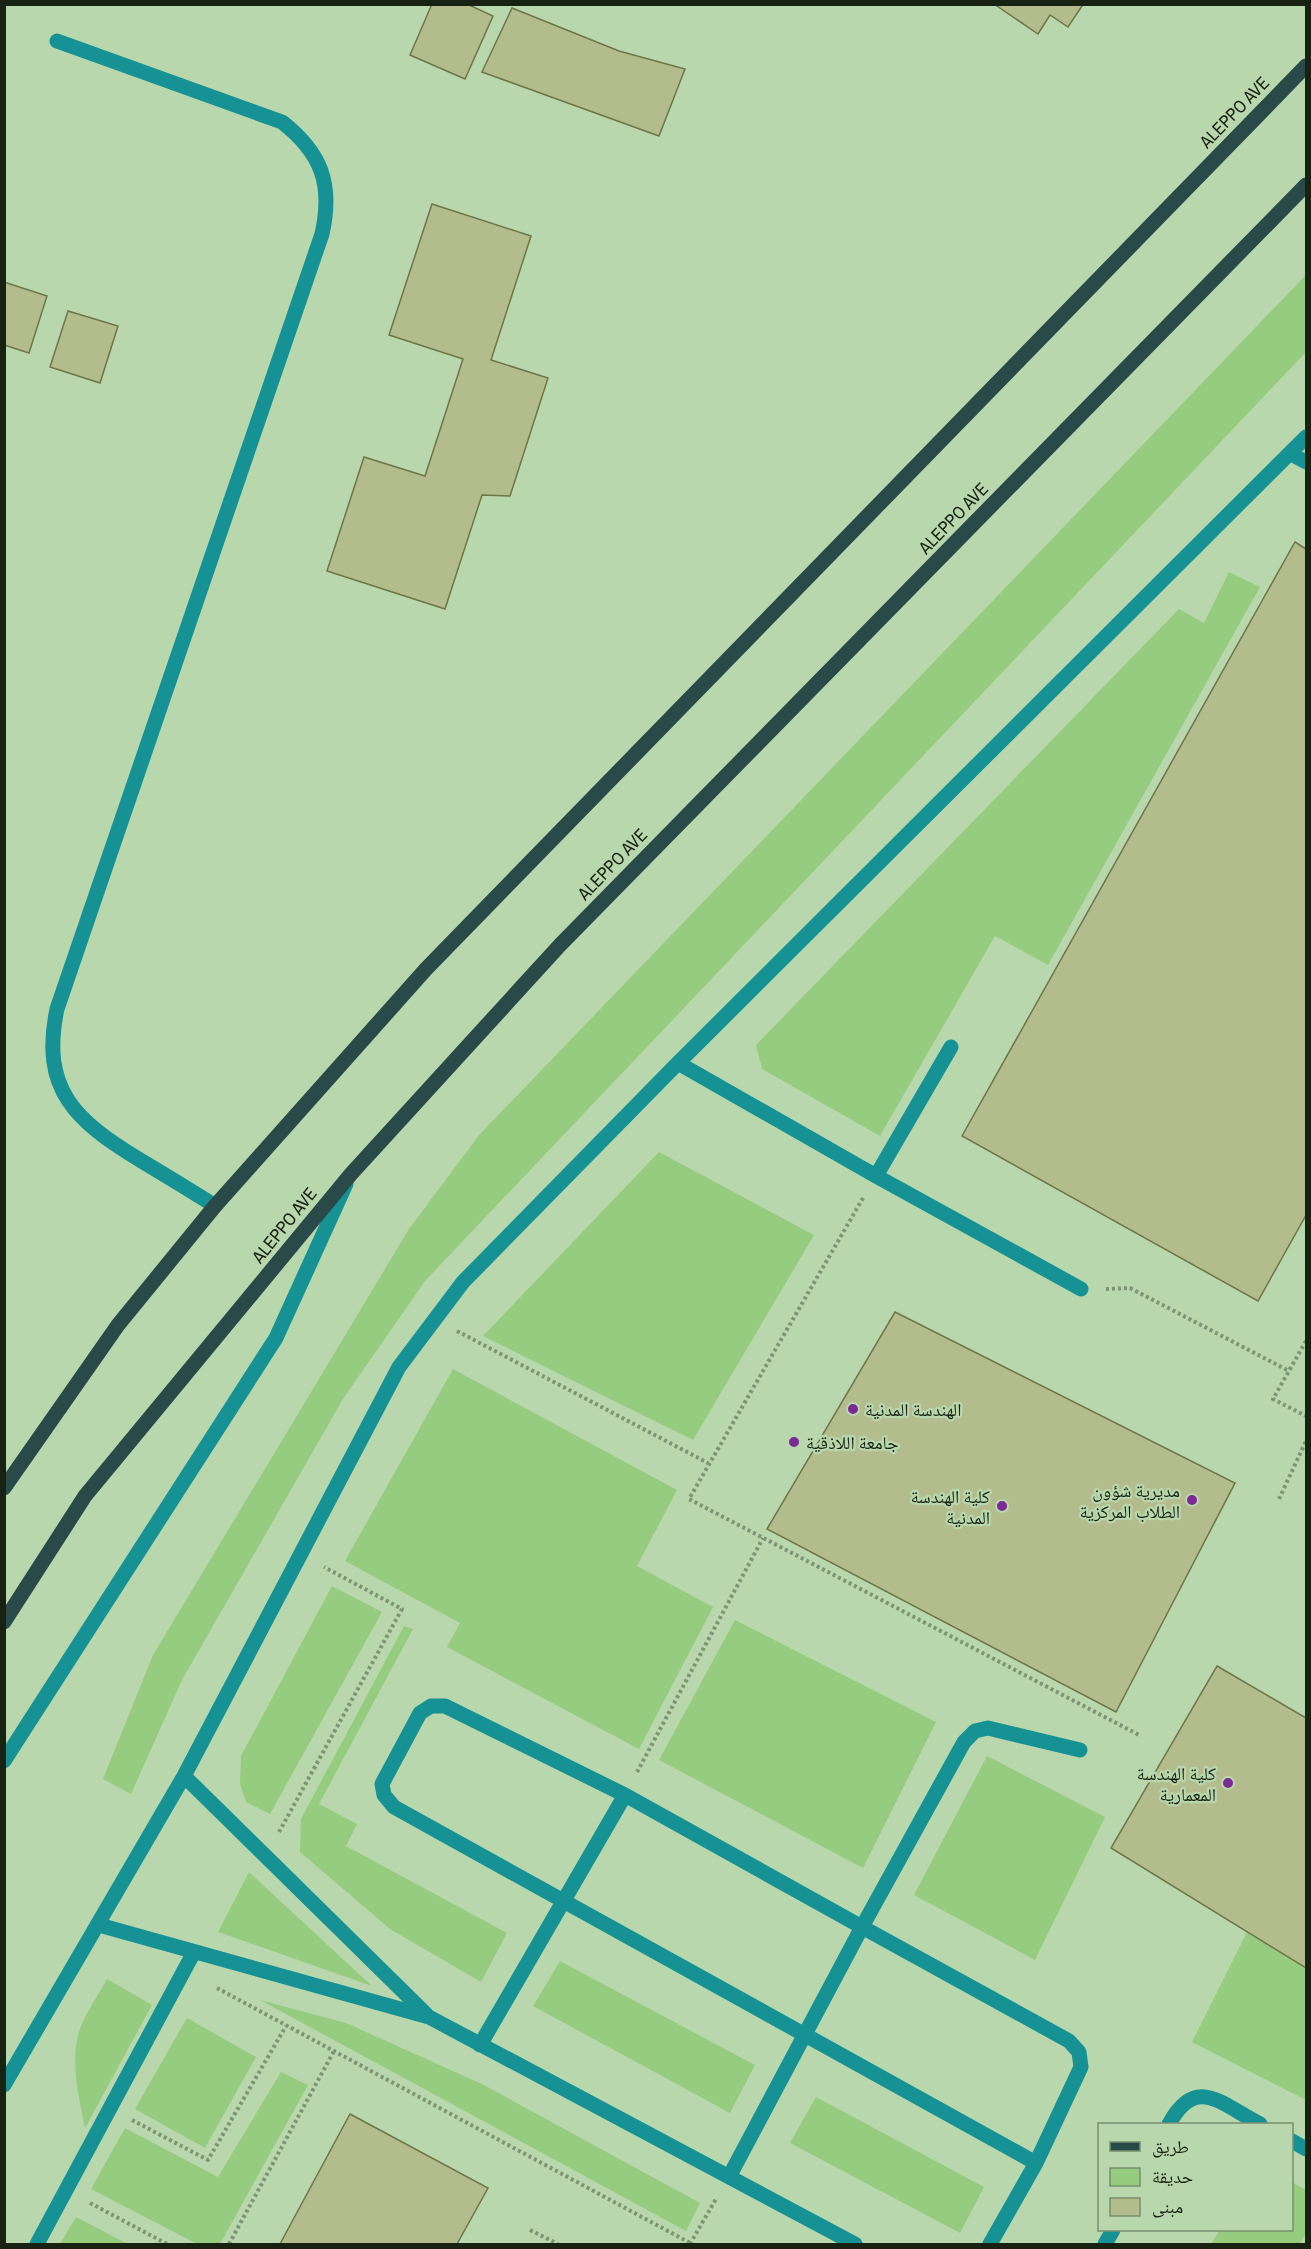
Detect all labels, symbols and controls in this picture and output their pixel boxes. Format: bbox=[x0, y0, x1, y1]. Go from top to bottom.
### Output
street label: ALEPPO AVE bbox=[1193, 71, 1275, 154]
street label: ALEPPO AVE bbox=[912, 477, 994, 560]
street label: ALEPPO AVE bbox=[571, 823, 653, 906]
street label: ALEPPO AVE bbox=[245, 1182, 322, 1269]
place label: الهندسة المدنية bbox=[865, 1397, 961, 1422]
marker: الهندسة المدنية bbox=[846, 1402, 860, 1416]
place label: جامعة اللاذقية bbox=[806, 1430, 899, 1455]
marker: جامعة اللاذقية bbox=[787, 1435, 801, 1449]
place label: مديرية شؤون الطلاب المركزية bbox=[1080, 1478, 1180, 1524]
place label: كلية الهندسة المدنية bbox=[911, 1484, 991, 1530]
marker: مديرية شؤون الطلاب المركزية bbox=[1185, 1493, 1199, 1507]
marker: كلية الهندسة المدنية bbox=[995, 1499, 1009, 1513]
place label: كلية الهندسة المعمارية bbox=[1137, 1761, 1217, 1807]
marker: كلية الهندسة المعمارية bbox=[1221, 1776, 1235, 1790]
legend bbox=[1098, 2123, 1293, 2231]
text: طريق bbox=[1152, 2134, 1189, 2159]
text: حديقة bbox=[1152, 2164, 1193, 2189]
text: مبنى bbox=[1152, 2194, 1183, 2219]

